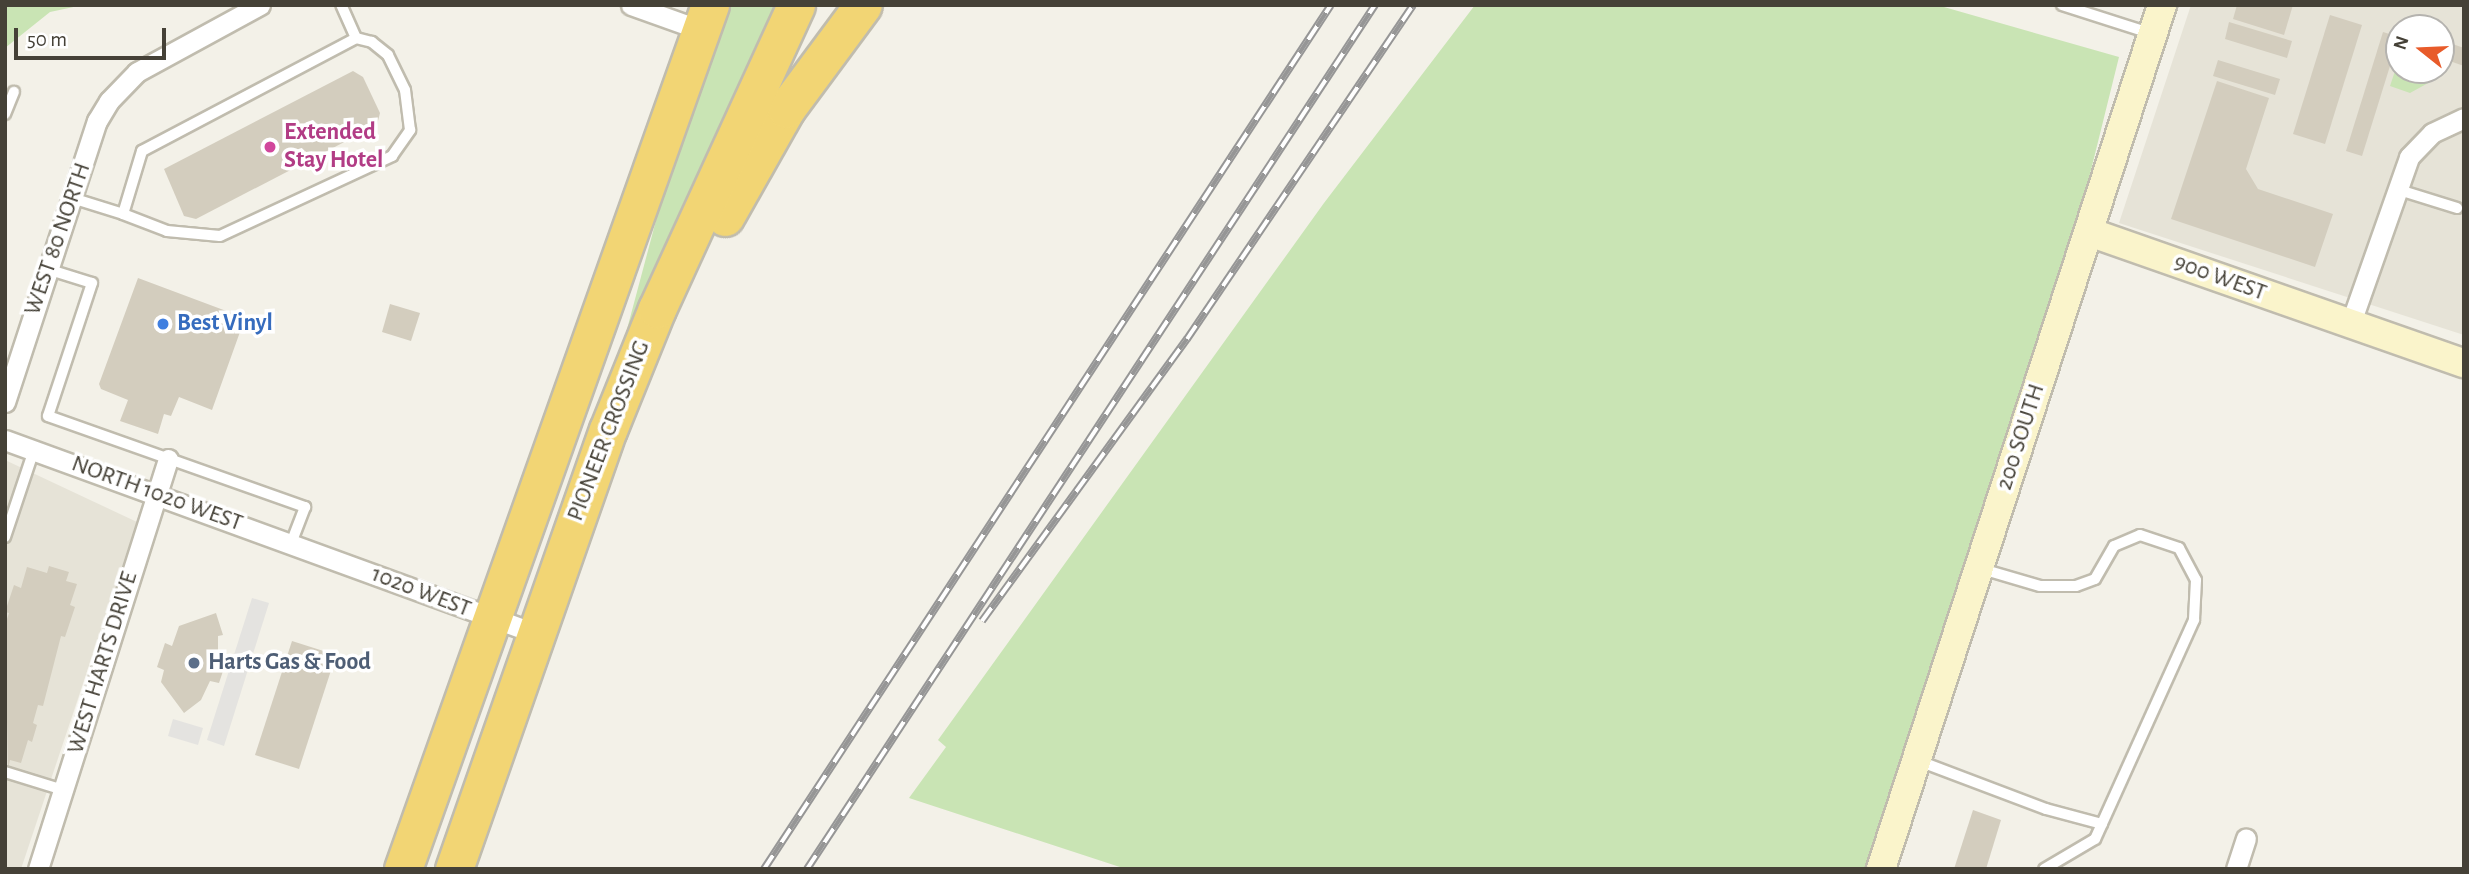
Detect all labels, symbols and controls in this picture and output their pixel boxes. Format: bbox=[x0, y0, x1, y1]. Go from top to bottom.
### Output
scale bar bbox=[18, 14, 170, 58]
north arrow bbox=[2385, 14, 2455, 84]
text: 50 m bbox=[27, 29, 67, 50]
text: N bbox=[2390, 34, 2413, 52]
place label: Extended Stay Hotel bbox=[284, 119, 383, 175]
marker: Extended Stay Hotel bbox=[262, 139, 278, 155]
street label: WEST 80 NORTH bbox=[18, 159, 98, 319]
street label: 900 WEST bbox=[2170, 248, 2270, 308]
place label: Best Vinyl bbox=[177, 310, 273, 338]
marker: Best Vinyl bbox=[155, 316, 171, 332]
street label: PIONEER CROSSING bbox=[561, 337, 657, 525]
street label: 200 SOUTH bbox=[1990, 380, 2052, 494]
street label: NORTH 1020 WEST bbox=[68, 450, 246, 538]
street label: 1020 WEST bbox=[367, 560, 475, 624]
street label: WEST HARTS DRIVE bbox=[62, 568, 144, 758]
place label: Harts Gas & Food bbox=[208, 649, 371, 677]
marker: Harts Gas & Food bbox=[186, 655, 202, 671]

